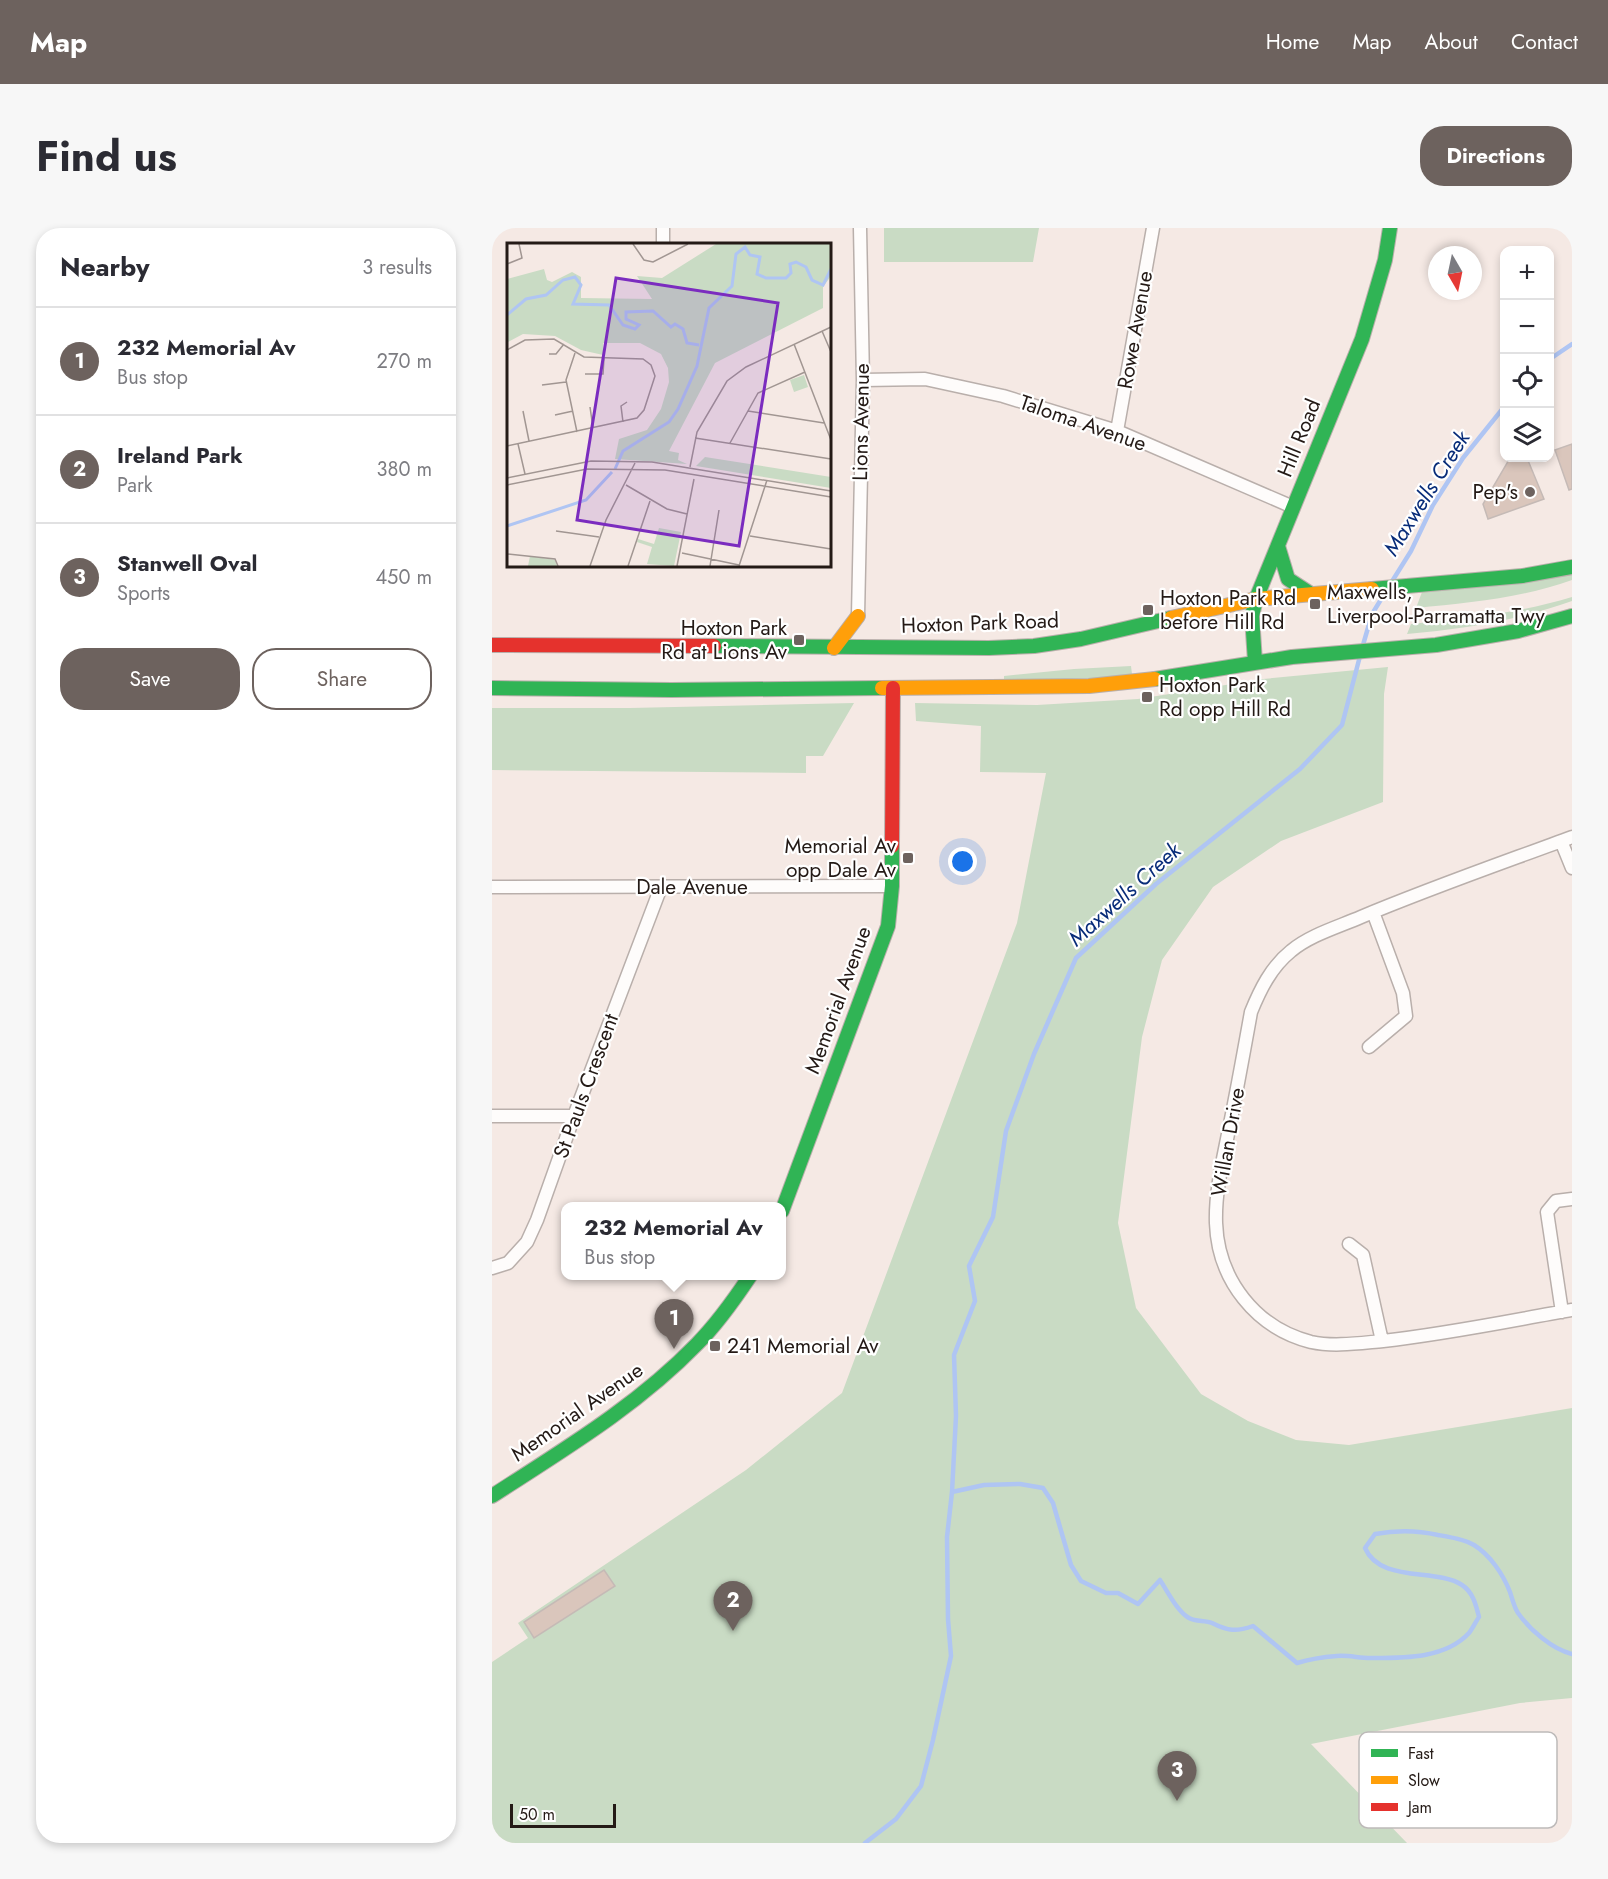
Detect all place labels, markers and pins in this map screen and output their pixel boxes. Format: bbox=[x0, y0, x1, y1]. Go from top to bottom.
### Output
place label: Pep's bbox=[1473, 477, 1518, 507]
marker: Pep's bbox=[1523, 485, 1537, 499]
place label: Maxwells, Liverpool-Parramatta Twy bbox=[1327, 577, 1545, 631]
place label: Hoxton Park Rd before Hill Rd bbox=[1160, 583, 1296, 637]
marker: Maxwells, Liverpool-Parramatta Twy bbox=[1308, 597, 1322, 611]
marker: Hoxton Park Rd before Hill Rd bbox=[1141, 603, 1155, 617]
place label: Hoxton Park Rd at Lions Av bbox=[661, 613, 788, 667]
marker: Hoxton Park Rd at Lions Av bbox=[792, 633, 806, 647]
place label: Hoxton Park Rd opp Hill Rd bbox=[1159, 670, 1291, 724]
marker: Hoxton Park Rd opp Hill Rd bbox=[1140, 690, 1154, 704]
place label: Memorial Av opp Dale Av bbox=[784, 831, 897, 885]
marker: Memorial Av opp Dale Av bbox=[901, 851, 915, 865]
pin: 1 bbox=[654, 1300, 693, 1349]
place label: 241 Memorial Av bbox=[727, 1331, 879, 1361]
marker: 241 Memorial Av bbox=[708, 1339, 722, 1353]
pin: 2 bbox=[714, 1582, 752, 1631]
pin: 3 bbox=[1158, 1752, 1196, 1801]

